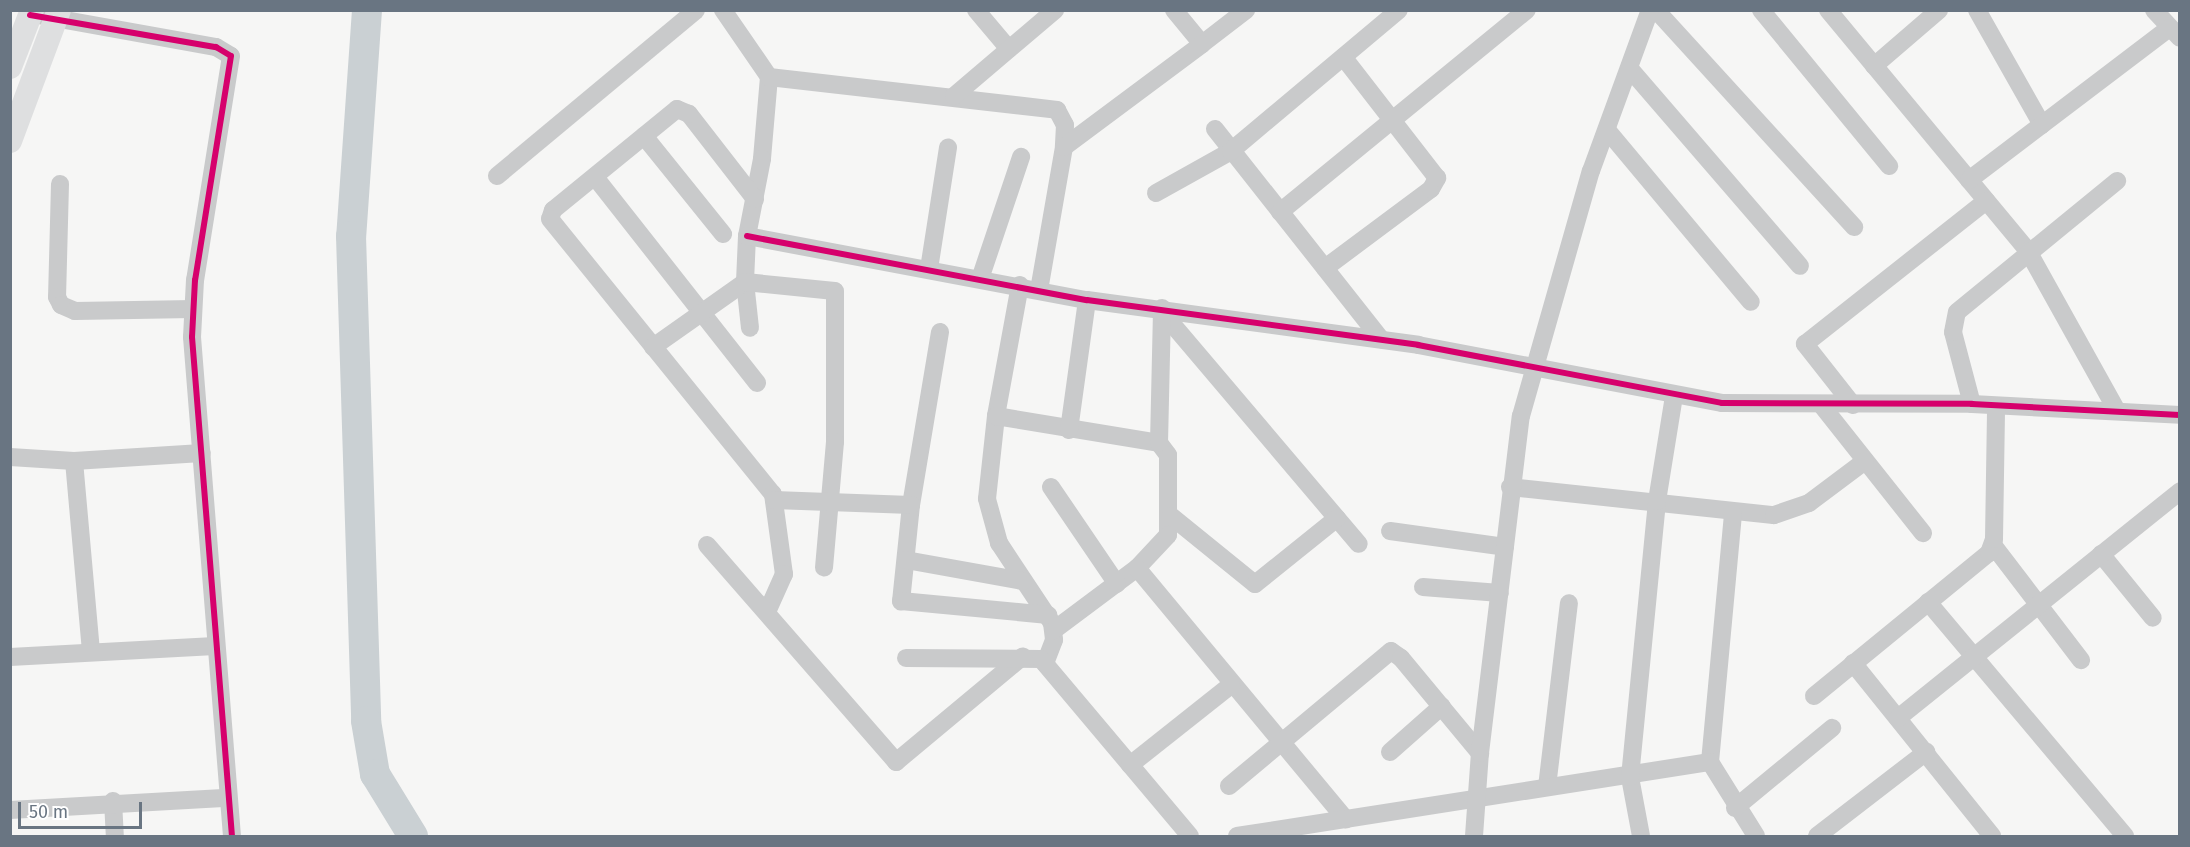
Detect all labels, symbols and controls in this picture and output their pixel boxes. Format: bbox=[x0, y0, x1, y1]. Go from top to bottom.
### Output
scale bar bbox=[21, 790, 146, 828]
text: 50 m bbox=[29, 801, 68, 823]

